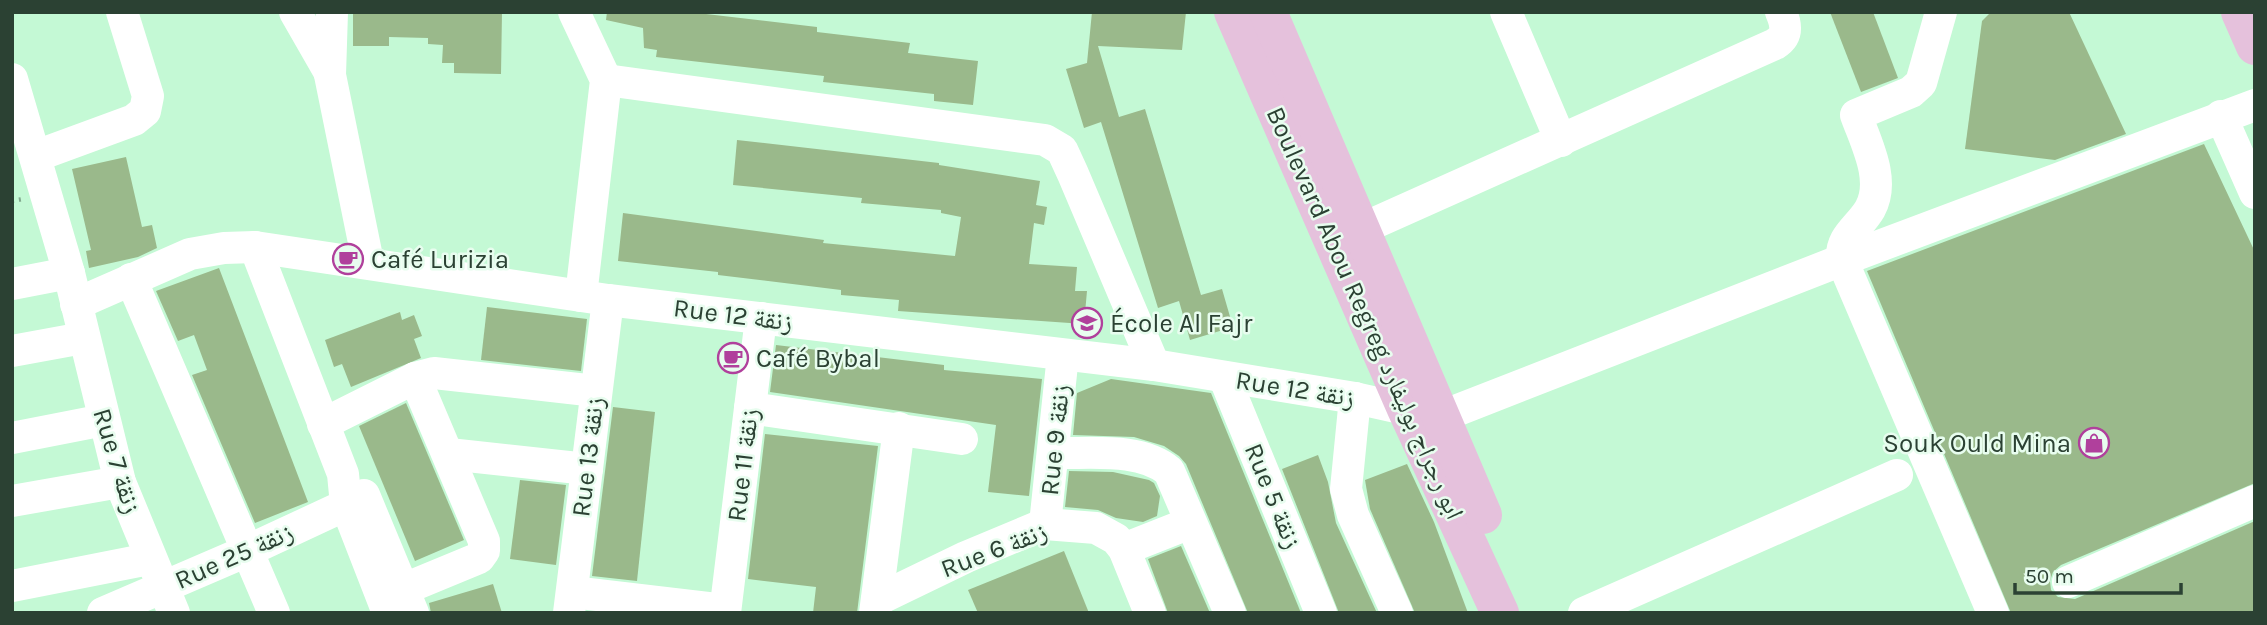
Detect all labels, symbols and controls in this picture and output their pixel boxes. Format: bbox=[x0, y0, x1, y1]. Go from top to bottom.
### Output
street label: Boulevard Abou Regreg ابو رجراج بوليفارد bbox=[1260, 102, 1470, 524]
cafe icon: Café Lurizia bbox=[331, 242, 365, 276]
place label: Café Lurizia bbox=[371, 244, 509, 275]
street label: Rue 12 زنقة bbox=[672, 292, 794, 338]
school or university icon: École Al Fajr bbox=[1070, 306, 1104, 340]
place label: École Al Fajr bbox=[1110, 307, 1253, 339]
cafe icon: Café Bybal bbox=[716, 341, 750, 375]
place label: Café Bybal bbox=[756, 343, 880, 374]
street label: Rue 12 زنقة bbox=[1233, 364, 1357, 414]
street label: Rue 9 زنقة bbox=[1034, 383, 1076, 497]
street label: Rue 13 زنقة bbox=[565, 395, 611, 519]
street label: Rue 7 زنقة bbox=[86, 405, 148, 517]
street label: Rue 11 زنقة bbox=[721, 407, 765, 523]
shop icon: Souk Ould Mina bbox=[2077, 426, 2111, 460]
place label: Souk Ould Mina bbox=[1883, 428, 2071, 459]
street label: Rue 5 زنقة bbox=[1238, 439, 1308, 553]
street label: Rue 25 زنقة bbox=[170, 516, 298, 596]
street label: Rue 6 زنقة bbox=[937, 516, 1051, 584]
scale bar bbox=[2015, 552, 2181, 596]
text: 50 m bbox=[2025, 564, 2074, 588]

